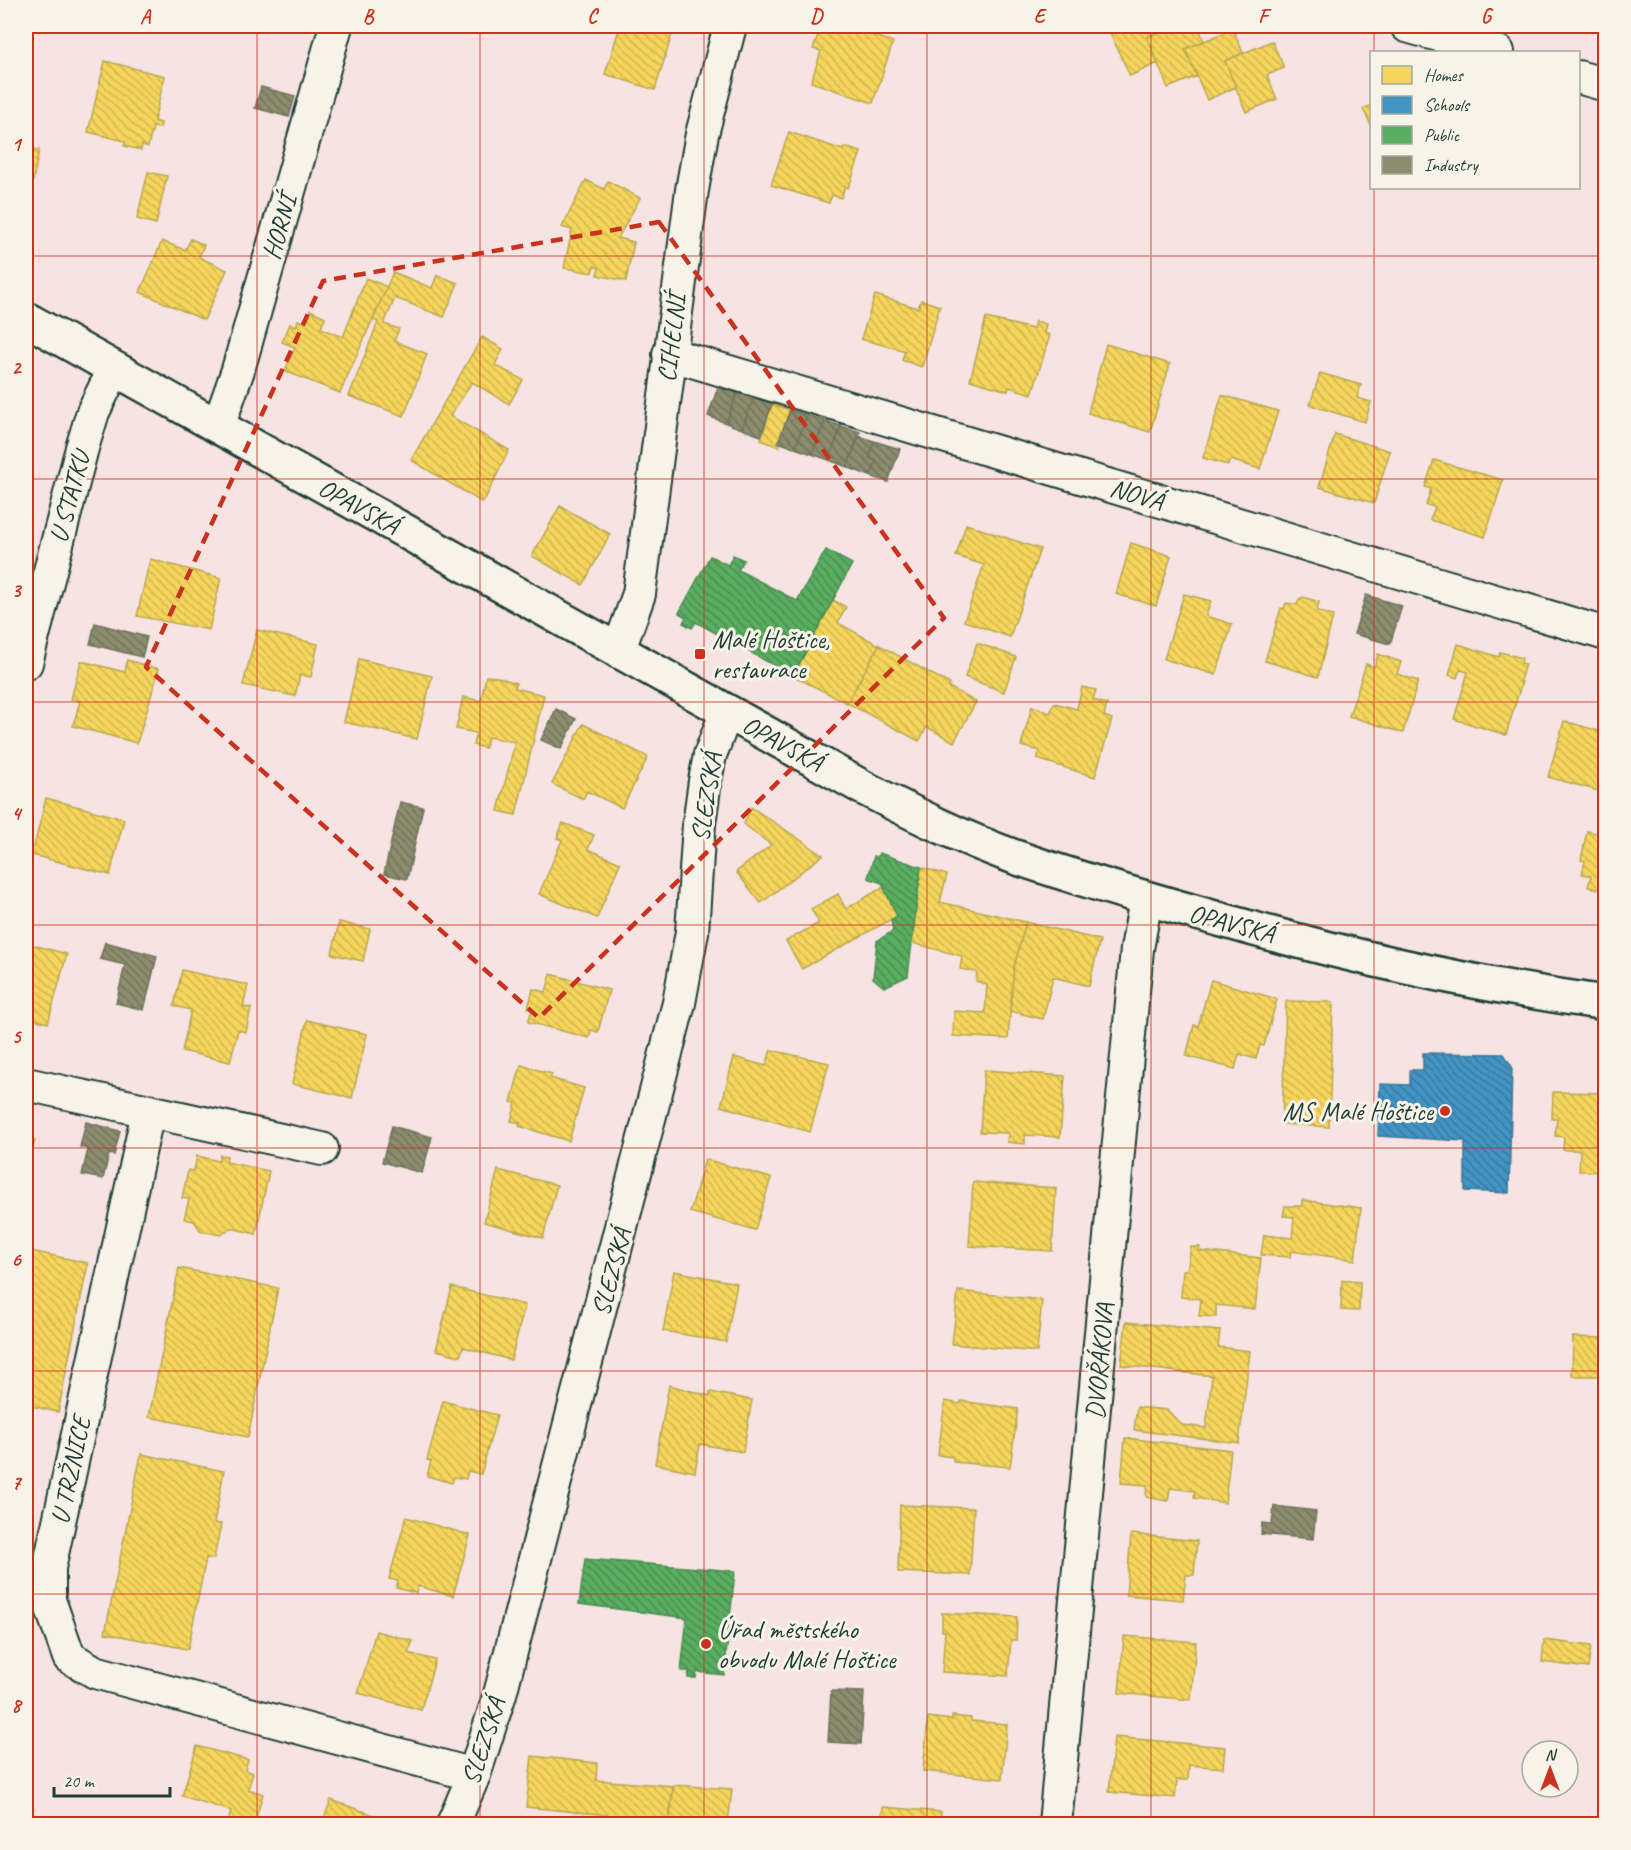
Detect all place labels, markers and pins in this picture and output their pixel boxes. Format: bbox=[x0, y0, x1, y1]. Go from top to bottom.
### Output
place label: Malé Hoštice, restaurace bbox=[712, 623, 830, 686]
marker: Malé Hoštice, restaurace bbox=[693, 647, 707, 661]
place label: MS Malé Hoštice bbox=[1283, 1095, 1435, 1128]
marker: MS Malé Hoštice bbox=[1438, 1104, 1452, 1118]
place label: Úřad městského obvodu Malé Hoštice bbox=[718, 1613, 897, 1676]
marker: Úřad městského obvodu Malé Hoštice bbox=[699, 1637, 713, 1651]

